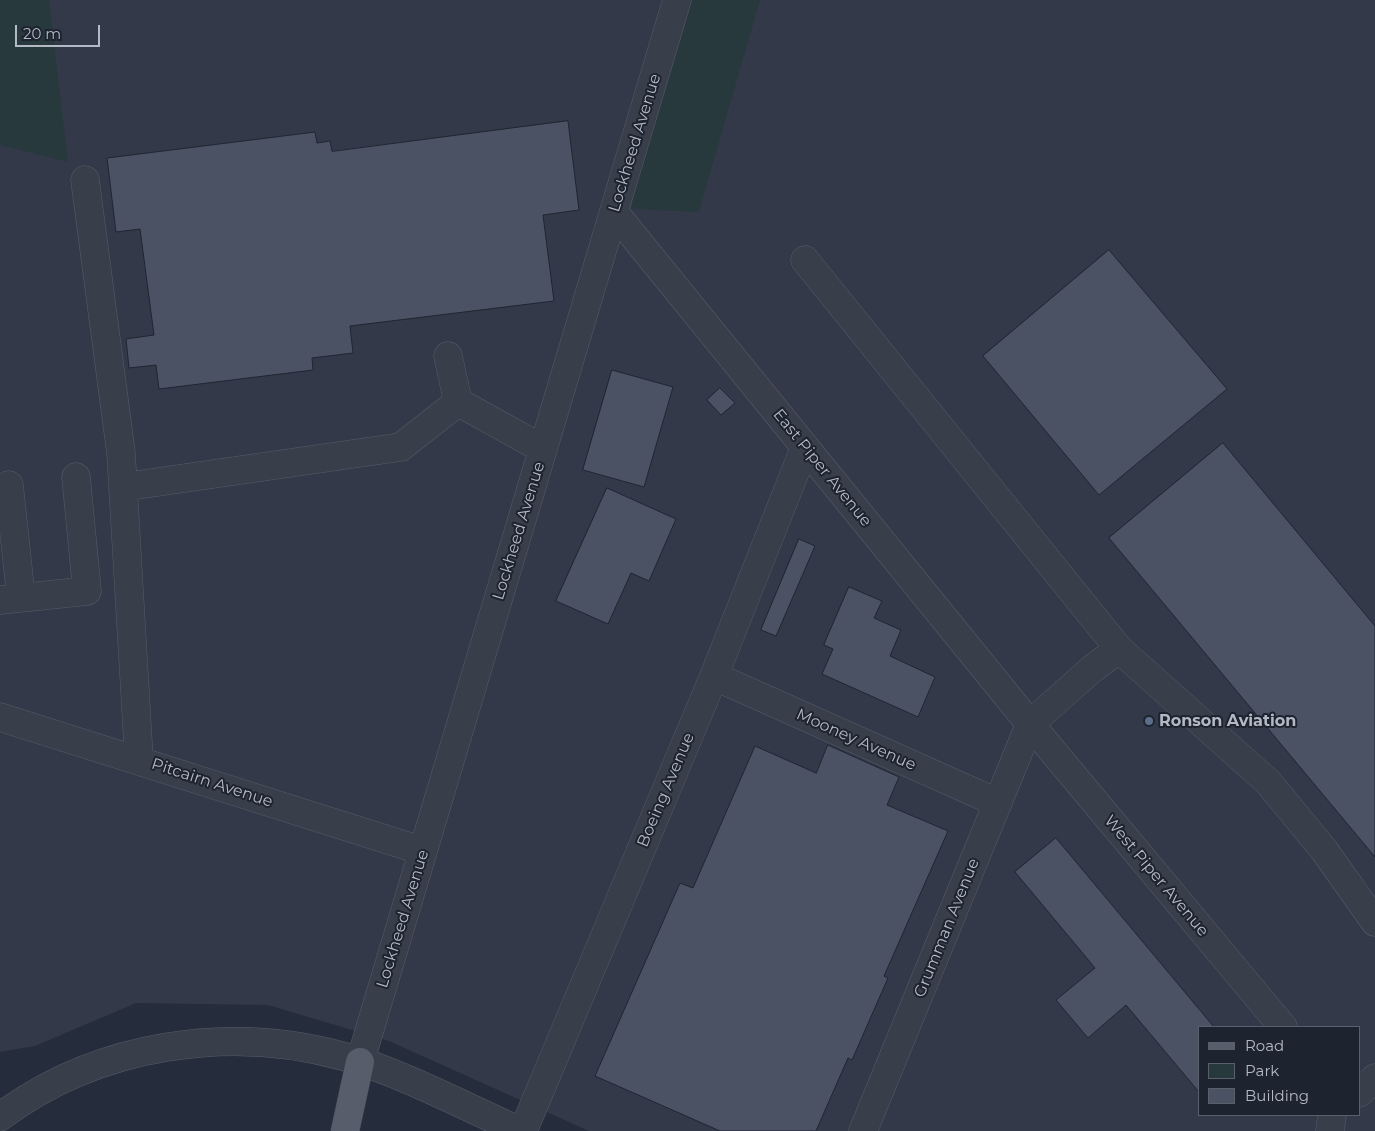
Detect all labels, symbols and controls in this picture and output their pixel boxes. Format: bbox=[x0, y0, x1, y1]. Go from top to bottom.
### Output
scale bar bbox=[18, 15, 102, 47]
text: 20 m bbox=[23, 24, 61, 43]
street label: Lockheed Avenue bbox=[605, 72, 665, 214]
street label: East Piper Avenue bbox=[769, 405, 875, 531]
street label: Lockheed Avenue bbox=[489, 460, 549, 602]
street label: Mooney Avenue bbox=[793, 705, 919, 775]
place label: Ronson Aviation bbox=[1159, 711, 1296, 731]
marker: Ronson Aviation bbox=[1143, 715, 1155, 727]
street label: Boeing Avenue bbox=[633, 730, 699, 850]
street label: Pitcairn Avenue bbox=[149, 754, 275, 812]
street label: West Piper Avenue bbox=[1100, 811, 1212, 941]
street label: Lockheed Avenue bbox=[373, 848, 433, 990]
street label: Grumman Avenue bbox=[910, 856, 984, 1000]
legend bbox=[1198, 1026, 1360, 1116]
text: Road bbox=[1245, 1036, 1284, 1055]
text: Park bbox=[1245, 1061, 1279, 1080]
text: Building bbox=[1245, 1086, 1309, 1105]

